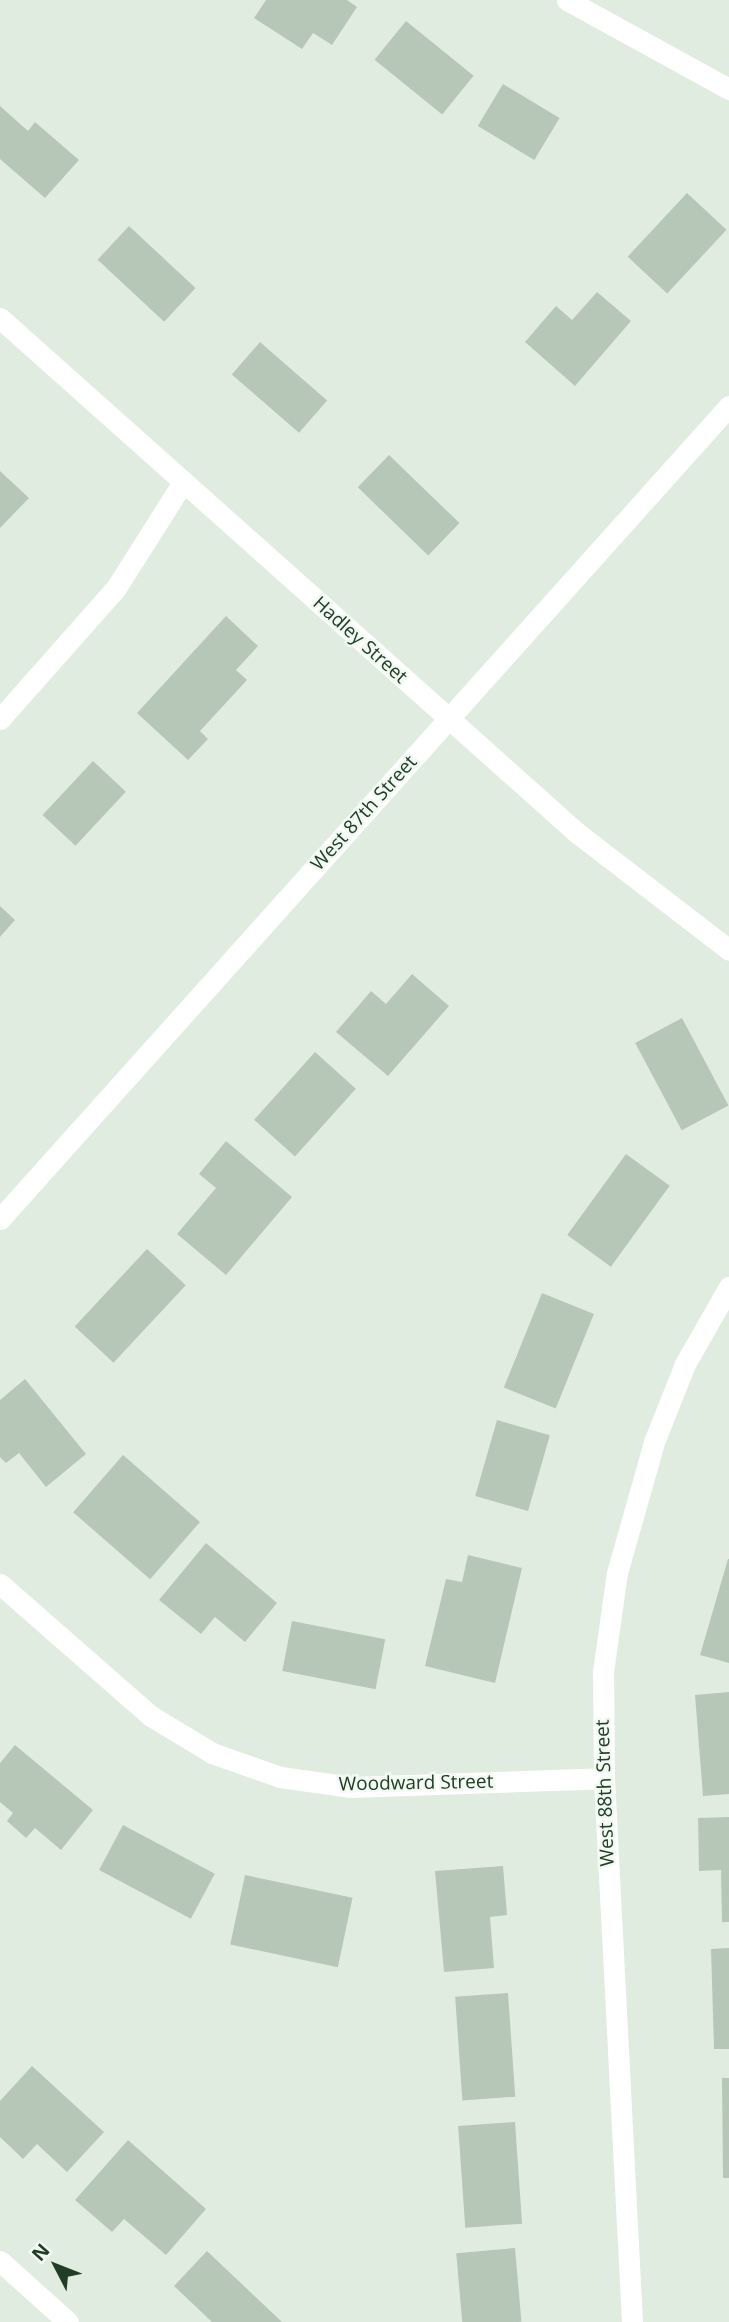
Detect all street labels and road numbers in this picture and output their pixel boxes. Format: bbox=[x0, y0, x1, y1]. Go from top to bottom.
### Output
street label: Hadley Street bbox=[308, 592, 412, 688]
street label: West 87th Street bbox=[306, 751, 422, 875]
street label: West 88th Street bbox=[591, 1719, 619, 1867]
street label: Woodward Street bbox=[338, 1770, 494, 1796]

